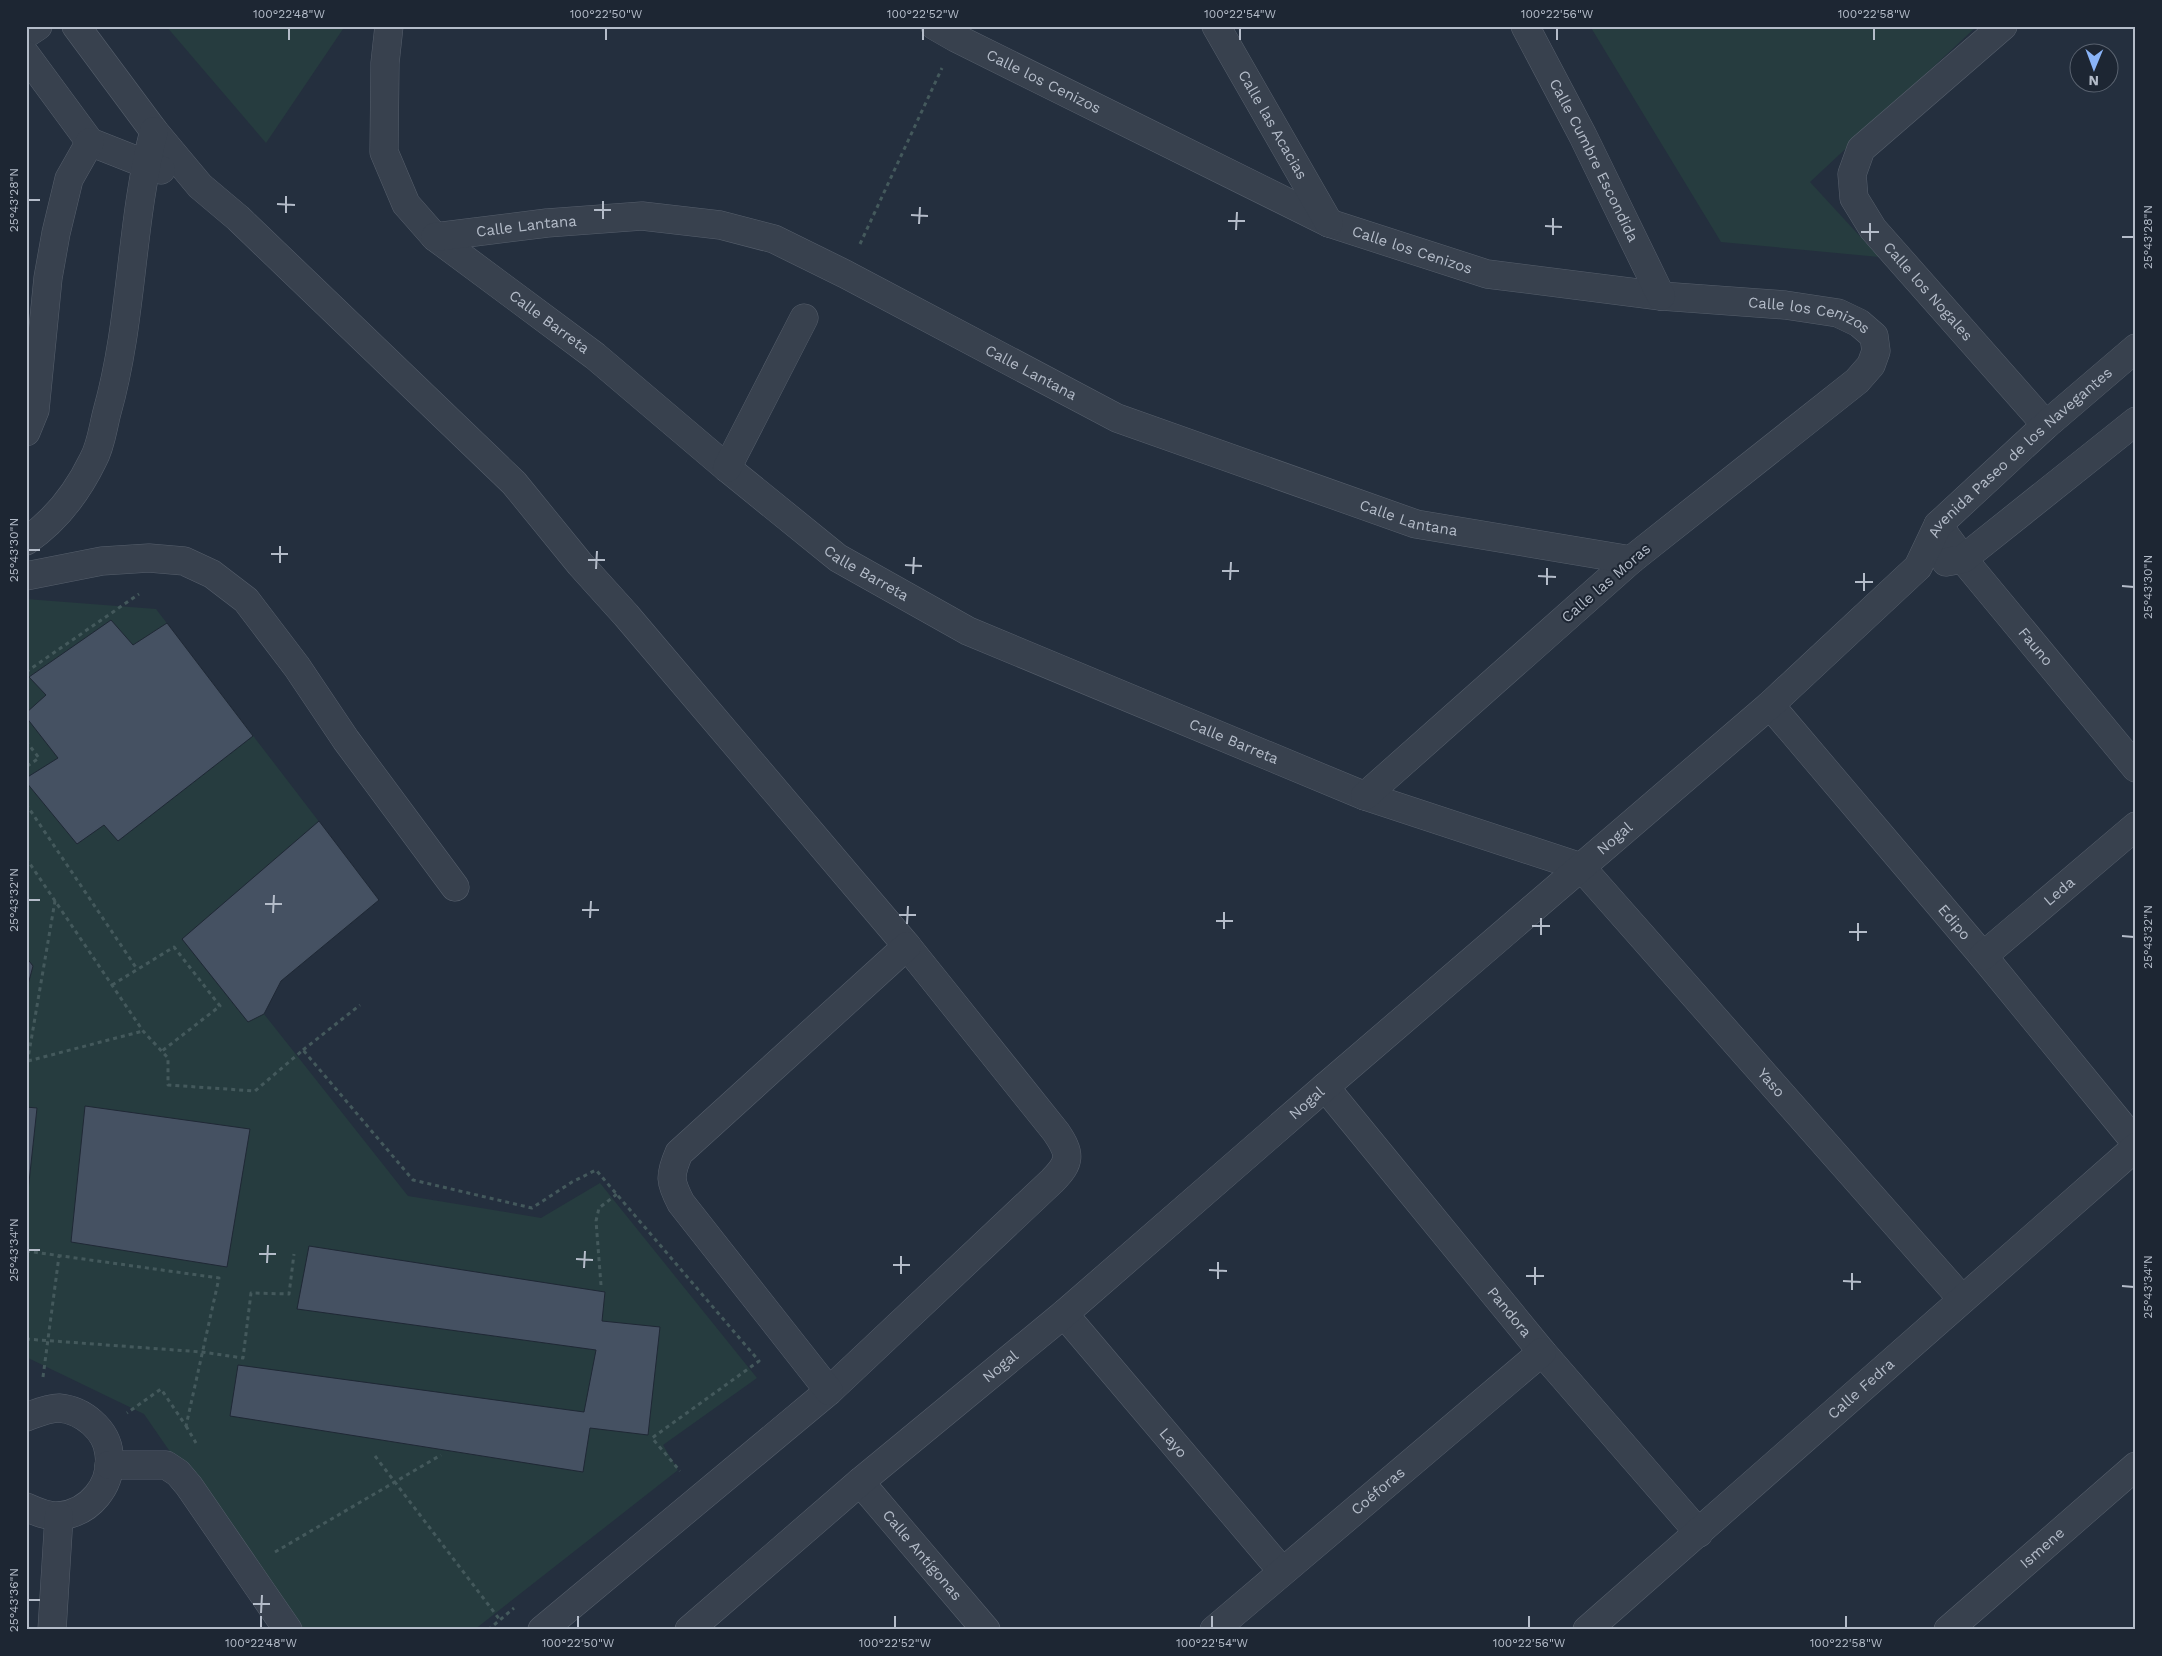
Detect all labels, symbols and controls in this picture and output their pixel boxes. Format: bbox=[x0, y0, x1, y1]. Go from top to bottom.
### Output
text: 100°22'48"W bbox=[253, 7, 325, 21]
text: 100°22'50"W bbox=[570, 7, 643, 21]
text: 100°22'52"W bbox=[887, 7, 960, 21]
text: 100°22'54"W bbox=[1204, 7, 1276, 21]
text: 100°22'56"W bbox=[1521, 7, 1594, 21]
text: 100°22'58"W bbox=[1838, 7, 1911, 21]
north arrow bbox=[2070, 42, 2120, 92]
street label: Calle los Cenizos bbox=[983, 46, 1104, 117]
street label: Calle las Acacias bbox=[1234, 67, 1311, 183]
text: N bbox=[2088, 73, 2099, 89]
street label: Calle Cumbre Escondida bbox=[1545, 76, 1642, 245]
text: 25°43'28"N bbox=[7, 168, 21, 232]
text: 25°43'28"N bbox=[2141, 205, 2155, 269]
street label: Calle Lantana bbox=[475, 212, 578, 241]
street label: Calle los Cenizos bbox=[1350, 222, 1475, 278]
street label: Calle los Nogales bbox=[1880, 238, 1976, 345]
street label: Calle Barreta bbox=[506, 286, 593, 358]
street label: Calle los Cenizos bbox=[1747, 293, 1874, 337]
street label: Calle Lantana bbox=[982, 341, 1080, 404]
street label: Avenida Paseo de los Navegantes bbox=[1924, 363, 2116, 540]
street label: Calle Lantana bbox=[1357, 496, 1459, 540]
text: 25°43'30"N bbox=[7, 518, 21, 582]
street label: Calle las Moras bbox=[1558, 539, 1654, 626]
street label: Calle Barreta bbox=[820, 541, 912, 605]
text: 25°43'30"N bbox=[2141, 555, 2155, 619]
street label: Fauno bbox=[2014, 624, 2057, 670]
street label: Calle Barreta bbox=[1186, 715, 1282, 768]
street label: Nogal bbox=[1593, 818, 1636, 859]
text: 25°43'32"N bbox=[7, 868, 21, 932]
street label: Leda bbox=[2040, 873, 2079, 910]
street label: Edipo bbox=[1934, 901, 1975, 944]
text: 25°43'32"N bbox=[2141, 905, 2155, 969]
street label: Yaso bbox=[1754, 1064, 1789, 1101]
street label: Nogal bbox=[1285, 1082, 1328, 1123]
text: 25°43'34"N bbox=[7, 1218, 21, 1282]
text: 25°43'34"N bbox=[2141, 1255, 2155, 1319]
street label: Pandora bbox=[1483, 1283, 1536, 1341]
street label: Nogal bbox=[979, 1346, 1022, 1386]
street label: Calle Fedra bbox=[1824, 1355, 1898, 1423]
street label: Layo bbox=[1156, 1424, 1191, 1462]
street label: Coéforas bbox=[1347, 1463, 1409, 1519]
street label: Calle Antígonas bbox=[879, 1506, 966, 1604]
street label: Ismene bbox=[2016, 1524, 2068, 1572]
text: 25°43'36"N bbox=[7, 1568, 21, 1632]
text: 100°22'48"W bbox=[225, 1636, 297, 1650]
text: 100°22'50"W bbox=[542, 1636, 615, 1650]
text: 100°22'52"W bbox=[859, 1636, 932, 1650]
text: 100°22'54"W bbox=[1176, 1636, 1248, 1650]
text: 100°22'56"W bbox=[1493, 1636, 1566, 1650]
text: 100°22'58"W bbox=[1810, 1636, 1883, 1650]

